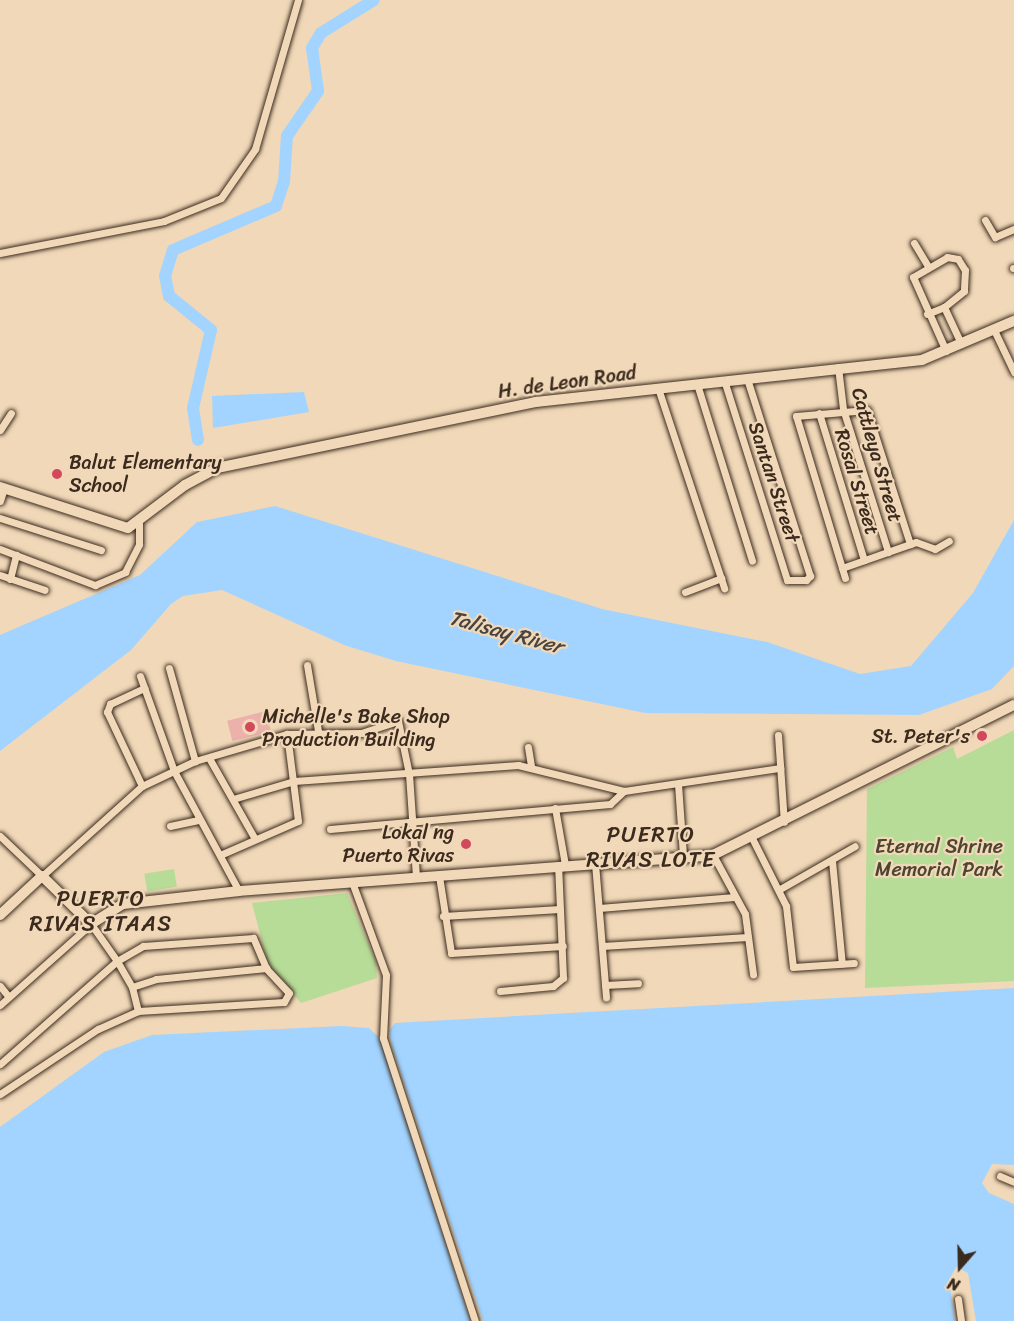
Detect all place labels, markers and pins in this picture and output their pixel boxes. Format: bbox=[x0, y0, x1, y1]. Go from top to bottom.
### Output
place label: Balut Elementary School bbox=[69, 450, 223, 497]
marker: Balut Elementary School bbox=[50, 467, 64, 481]
place label: Michelle's Bake Shop Production Building bbox=[262, 704, 450, 751]
marker: Michelle's Bake Shop Production Building bbox=[243, 720, 257, 734]
place label: St. Peter's bbox=[872, 724, 970, 748]
marker: St. Peter's bbox=[975, 729, 989, 743]
place label: Lokal ng Puerto Rivas bbox=[343, 820, 454, 867]
marker: Lokal ng Puerto Rivas bbox=[459, 837, 473, 851]

